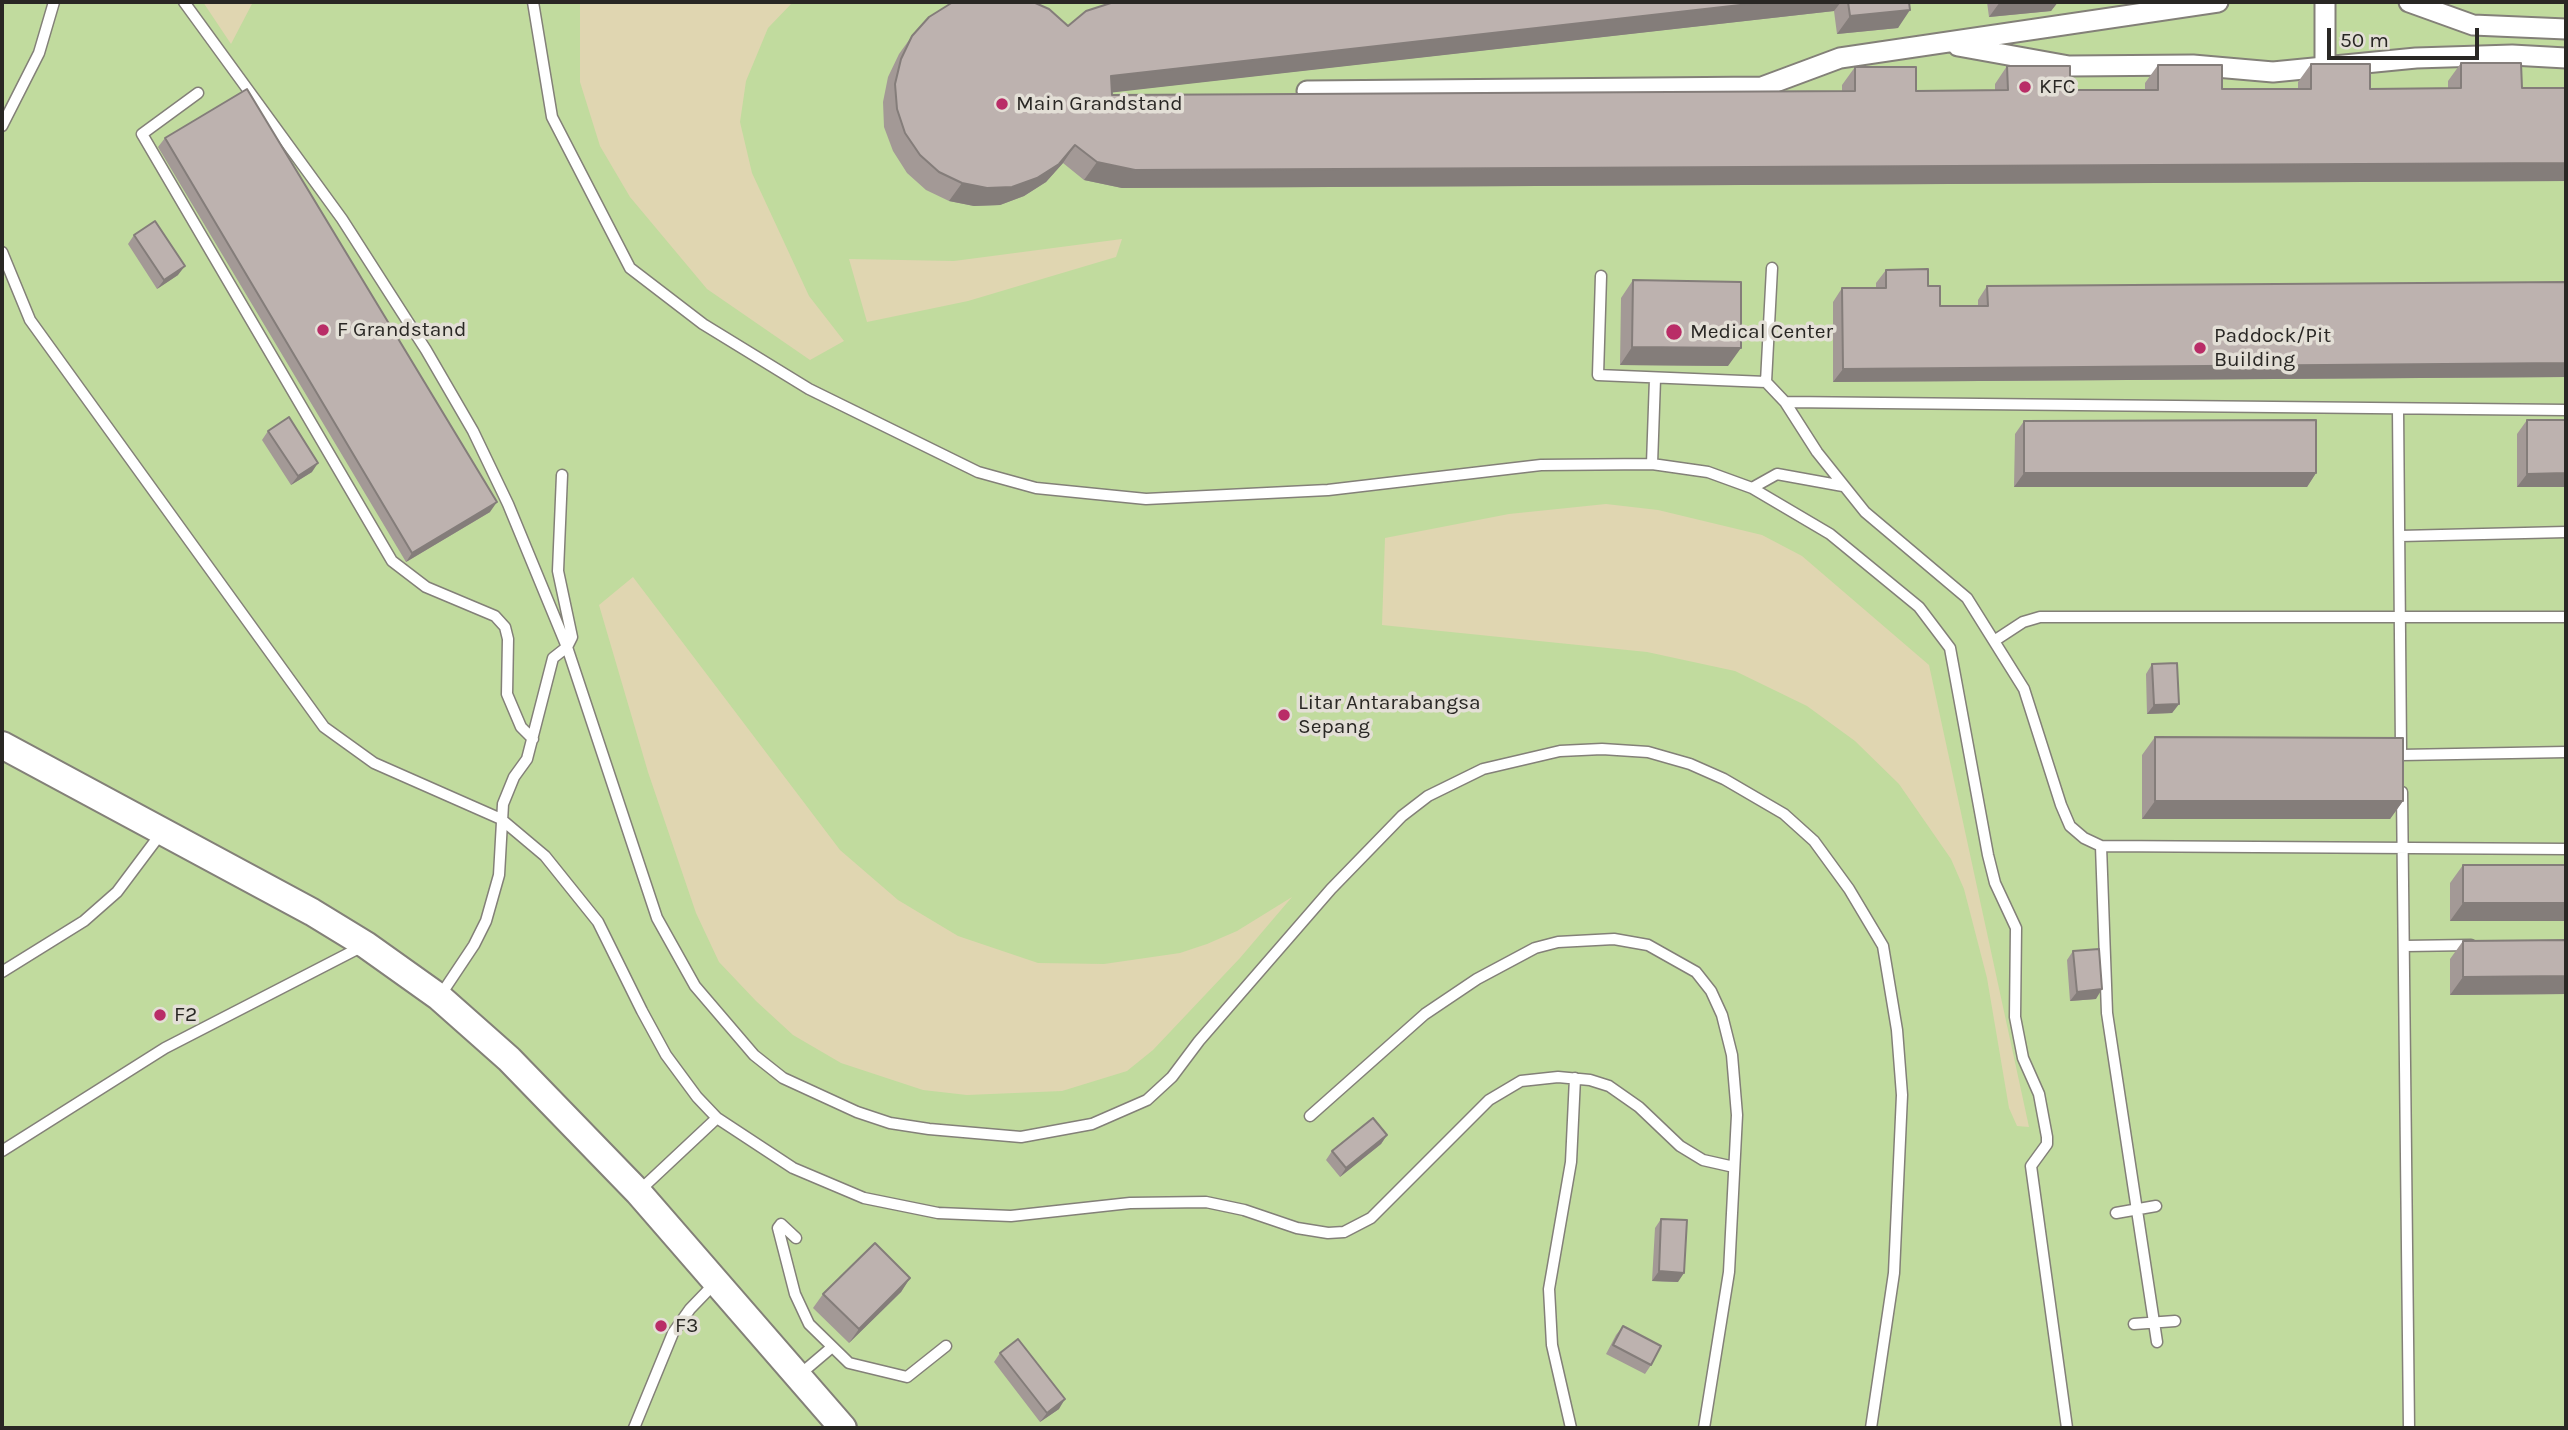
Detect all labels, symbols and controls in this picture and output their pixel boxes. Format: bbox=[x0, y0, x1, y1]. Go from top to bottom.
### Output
scale bar bbox=[2330, 14, 2482, 58]
text: 50 m bbox=[2340, 28, 2389, 52]
place label: KFC bbox=[2039, 74, 2076, 100]
marker: KFC bbox=[2017, 79, 2033, 95]
place label: Main Grandstand bbox=[1016, 91, 1183, 117]
marker: Main Grandstand bbox=[994, 96, 1010, 112]
place label: F Grandstand bbox=[337, 317, 466, 343]
place label: Medical Center bbox=[1690, 319, 1833, 345]
marker: F Grandstand bbox=[315, 322, 331, 338]
marker: Medical Center bbox=[1664, 322, 1684, 342]
place label: Paddock/Pit Building bbox=[2214, 323, 2331, 373]
marker: Paddock/Pit Building bbox=[2192, 340, 2208, 356]
place label: Litar Antarabangsa Sepang bbox=[1298, 690, 1481, 740]
marker: Litar Antarabangsa Sepang bbox=[1276, 707, 1292, 723]
place label: F2 bbox=[174, 1002, 197, 1028]
marker: F2 bbox=[152, 1007, 168, 1023]
place label: F3 bbox=[675, 1313, 698, 1339]
marker: F3 bbox=[653, 1318, 669, 1334]

